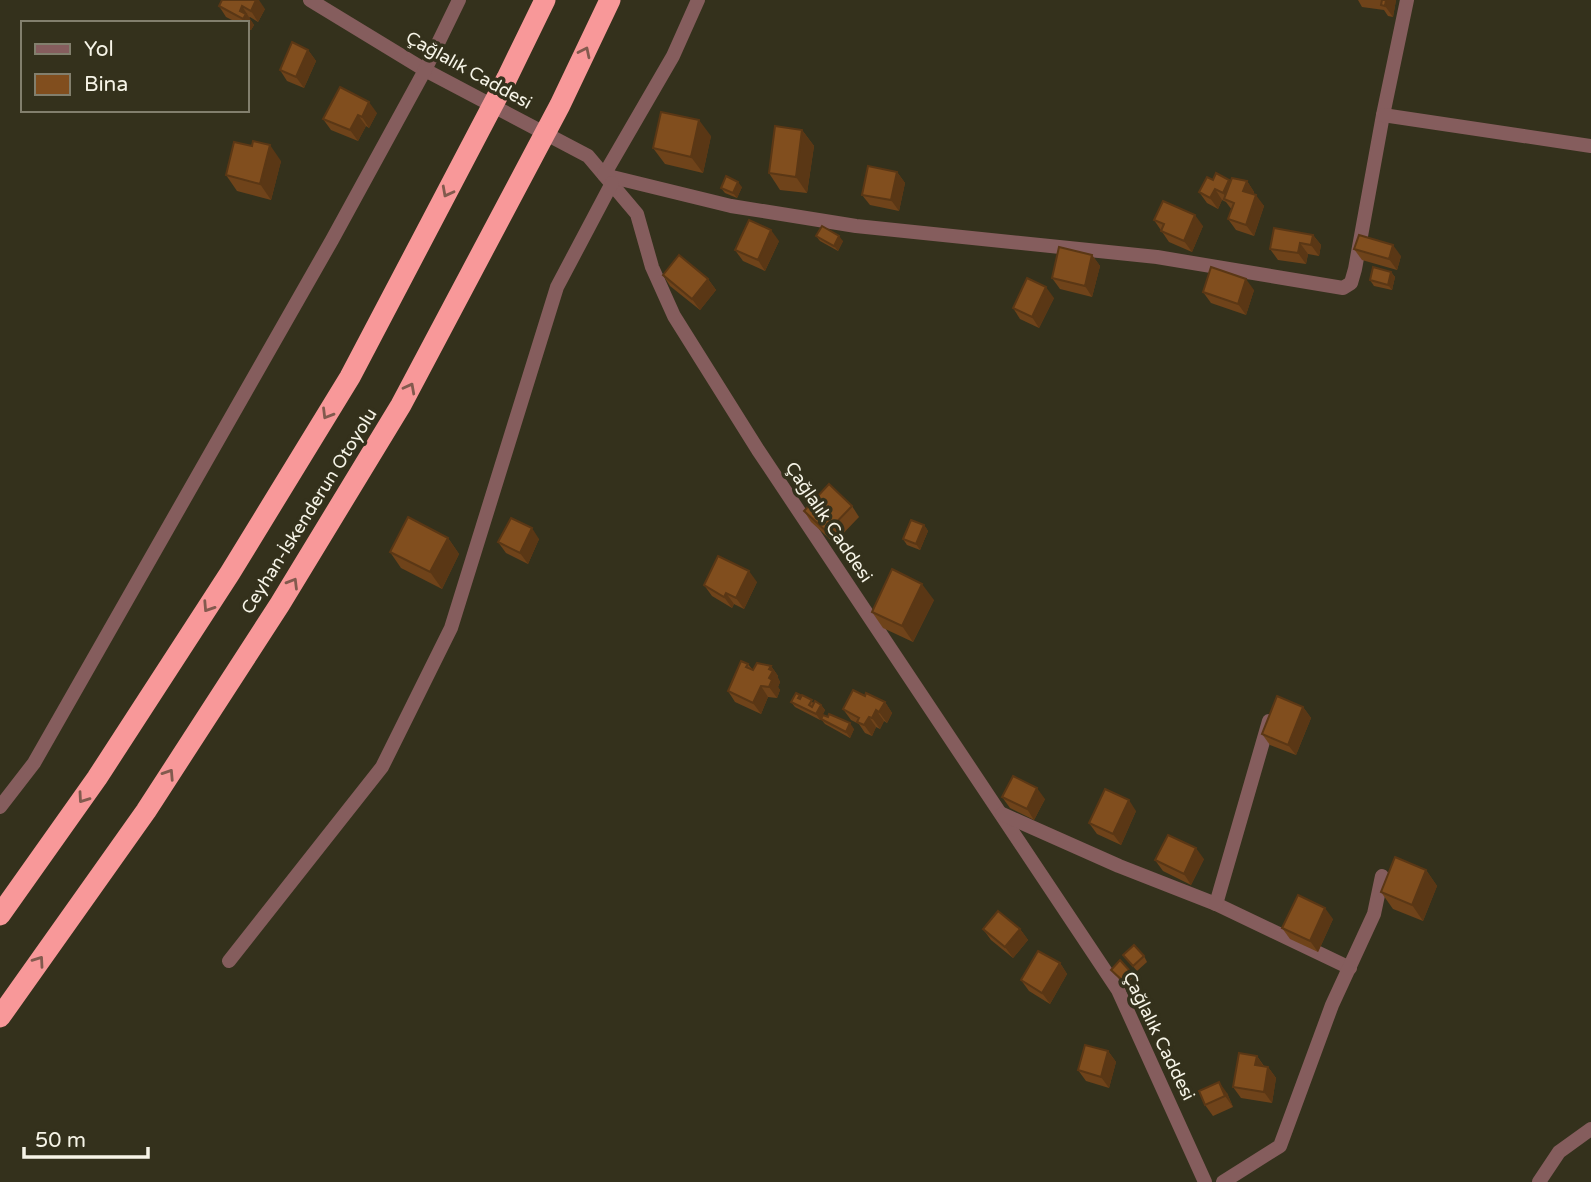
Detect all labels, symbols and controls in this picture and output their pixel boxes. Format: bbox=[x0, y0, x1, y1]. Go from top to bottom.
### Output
legend bbox=[21, 21, 248, 112]
street label: Çağlalık Caddesi bbox=[402, 26, 536, 114]
text: Yol bbox=[84, 37, 114, 62]
one-way arrow bbox=[577, 47, 591, 59]
text: Bina bbox=[84, 72, 128, 97]
one-way arrow bbox=[442, 185, 456, 197]
one-way arrow bbox=[401, 383, 415, 395]
street label: Ceyhan-İskenderun Otoyolu bbox=[236, 404, 382, 618]
one-way arrow bbox=[322, 406, 335, 419]
street label: Çağlalık Caddesi bbox=[781, 458, 877, 586]
one-way arrow bbox=[284, 578, 297, 591]
one-way arrow bbox=[203, 600, 216, 613]
one-way arrow bbox=[161, 769, 174, 782]
one-way arrow bbox=[79, 790, 91, 803]
one-way arrow bbox=[31, 956, 43, 969]
street label: Çağlalık Caddesi bbox=[1118, 968, 1200, 1104]
scale bar bbox=[24, 1116, 149, 1160]
text: 50 m bbox=[35, 1128, 86, 1153]

